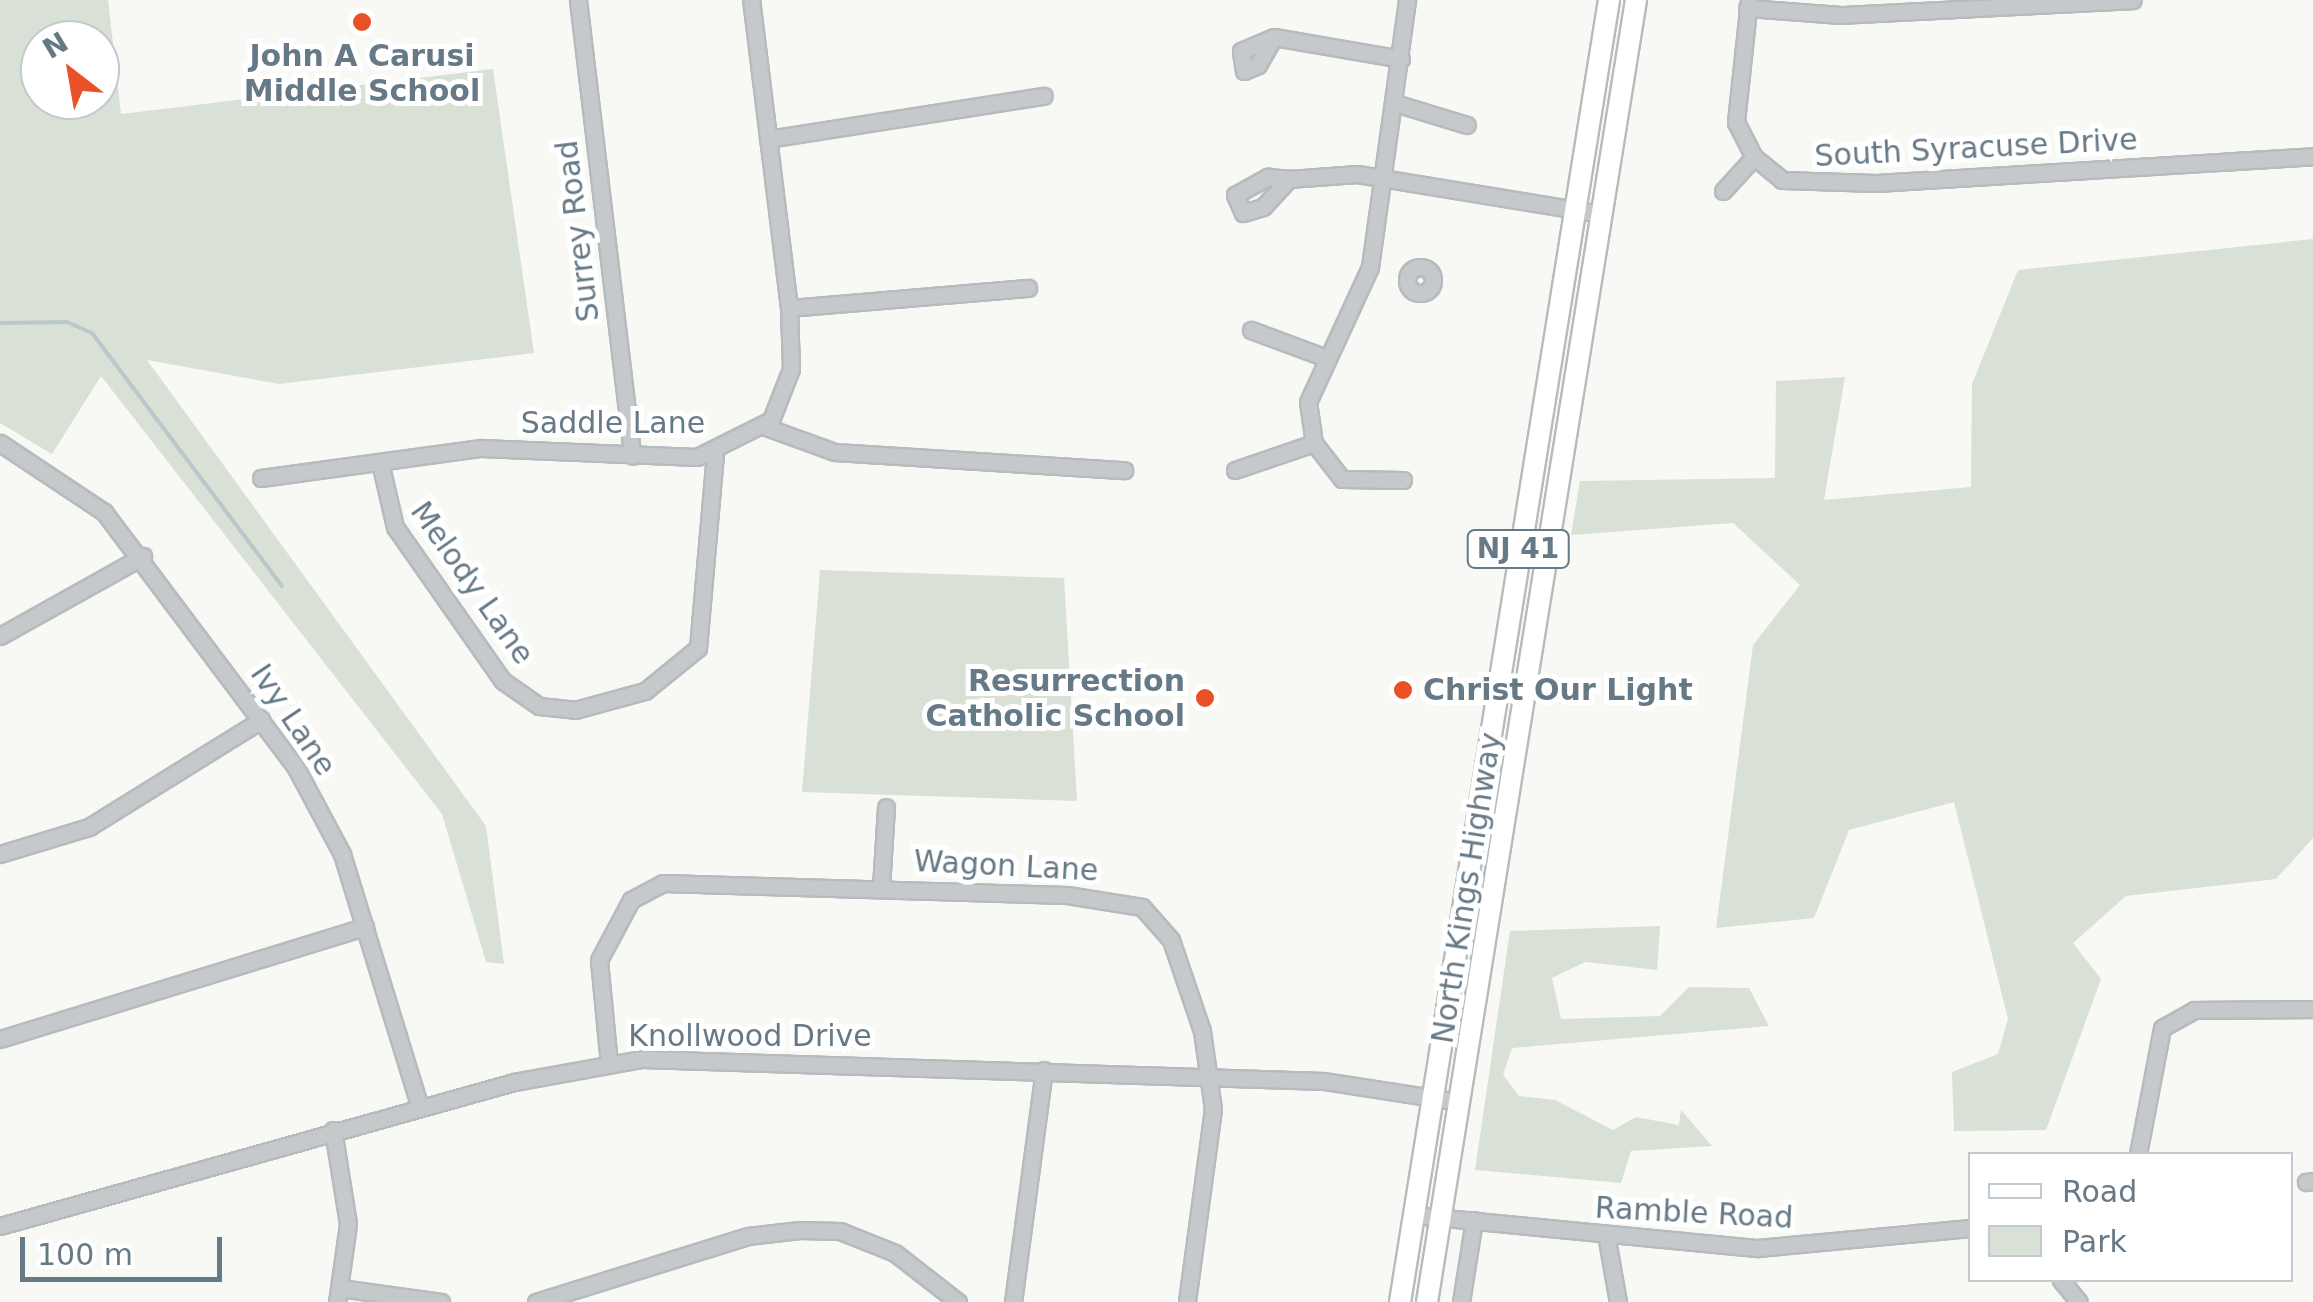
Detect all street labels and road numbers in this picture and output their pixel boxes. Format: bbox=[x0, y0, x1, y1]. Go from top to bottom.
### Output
street label: South Syracuse Drive bbox=[1814, 122, 2138, 174]
street label: Surrey Road bbox=[549, 138, 607, 324]
street label: Saddle Lane bbox=[521, 405, 705, 441]
street label: Melody Lane bbox=[403, 495, 541, 671]
road number: NJ 41 bbox=[1466, 526, 1570, 572]
street label: Ivy Lane bbox=[243, 658, 343, 782]
street label: North Kings Highway bbox=[1425, 730, 1509, 1046]
street label: Wagon Lane bbox=[913, 843, 1099, 889]
street label: Knollwood Drive bbox=[628, 1018, 872, 1054]
street label: Ramble Road bbox=[1594, 1190, 1794, 1236]

